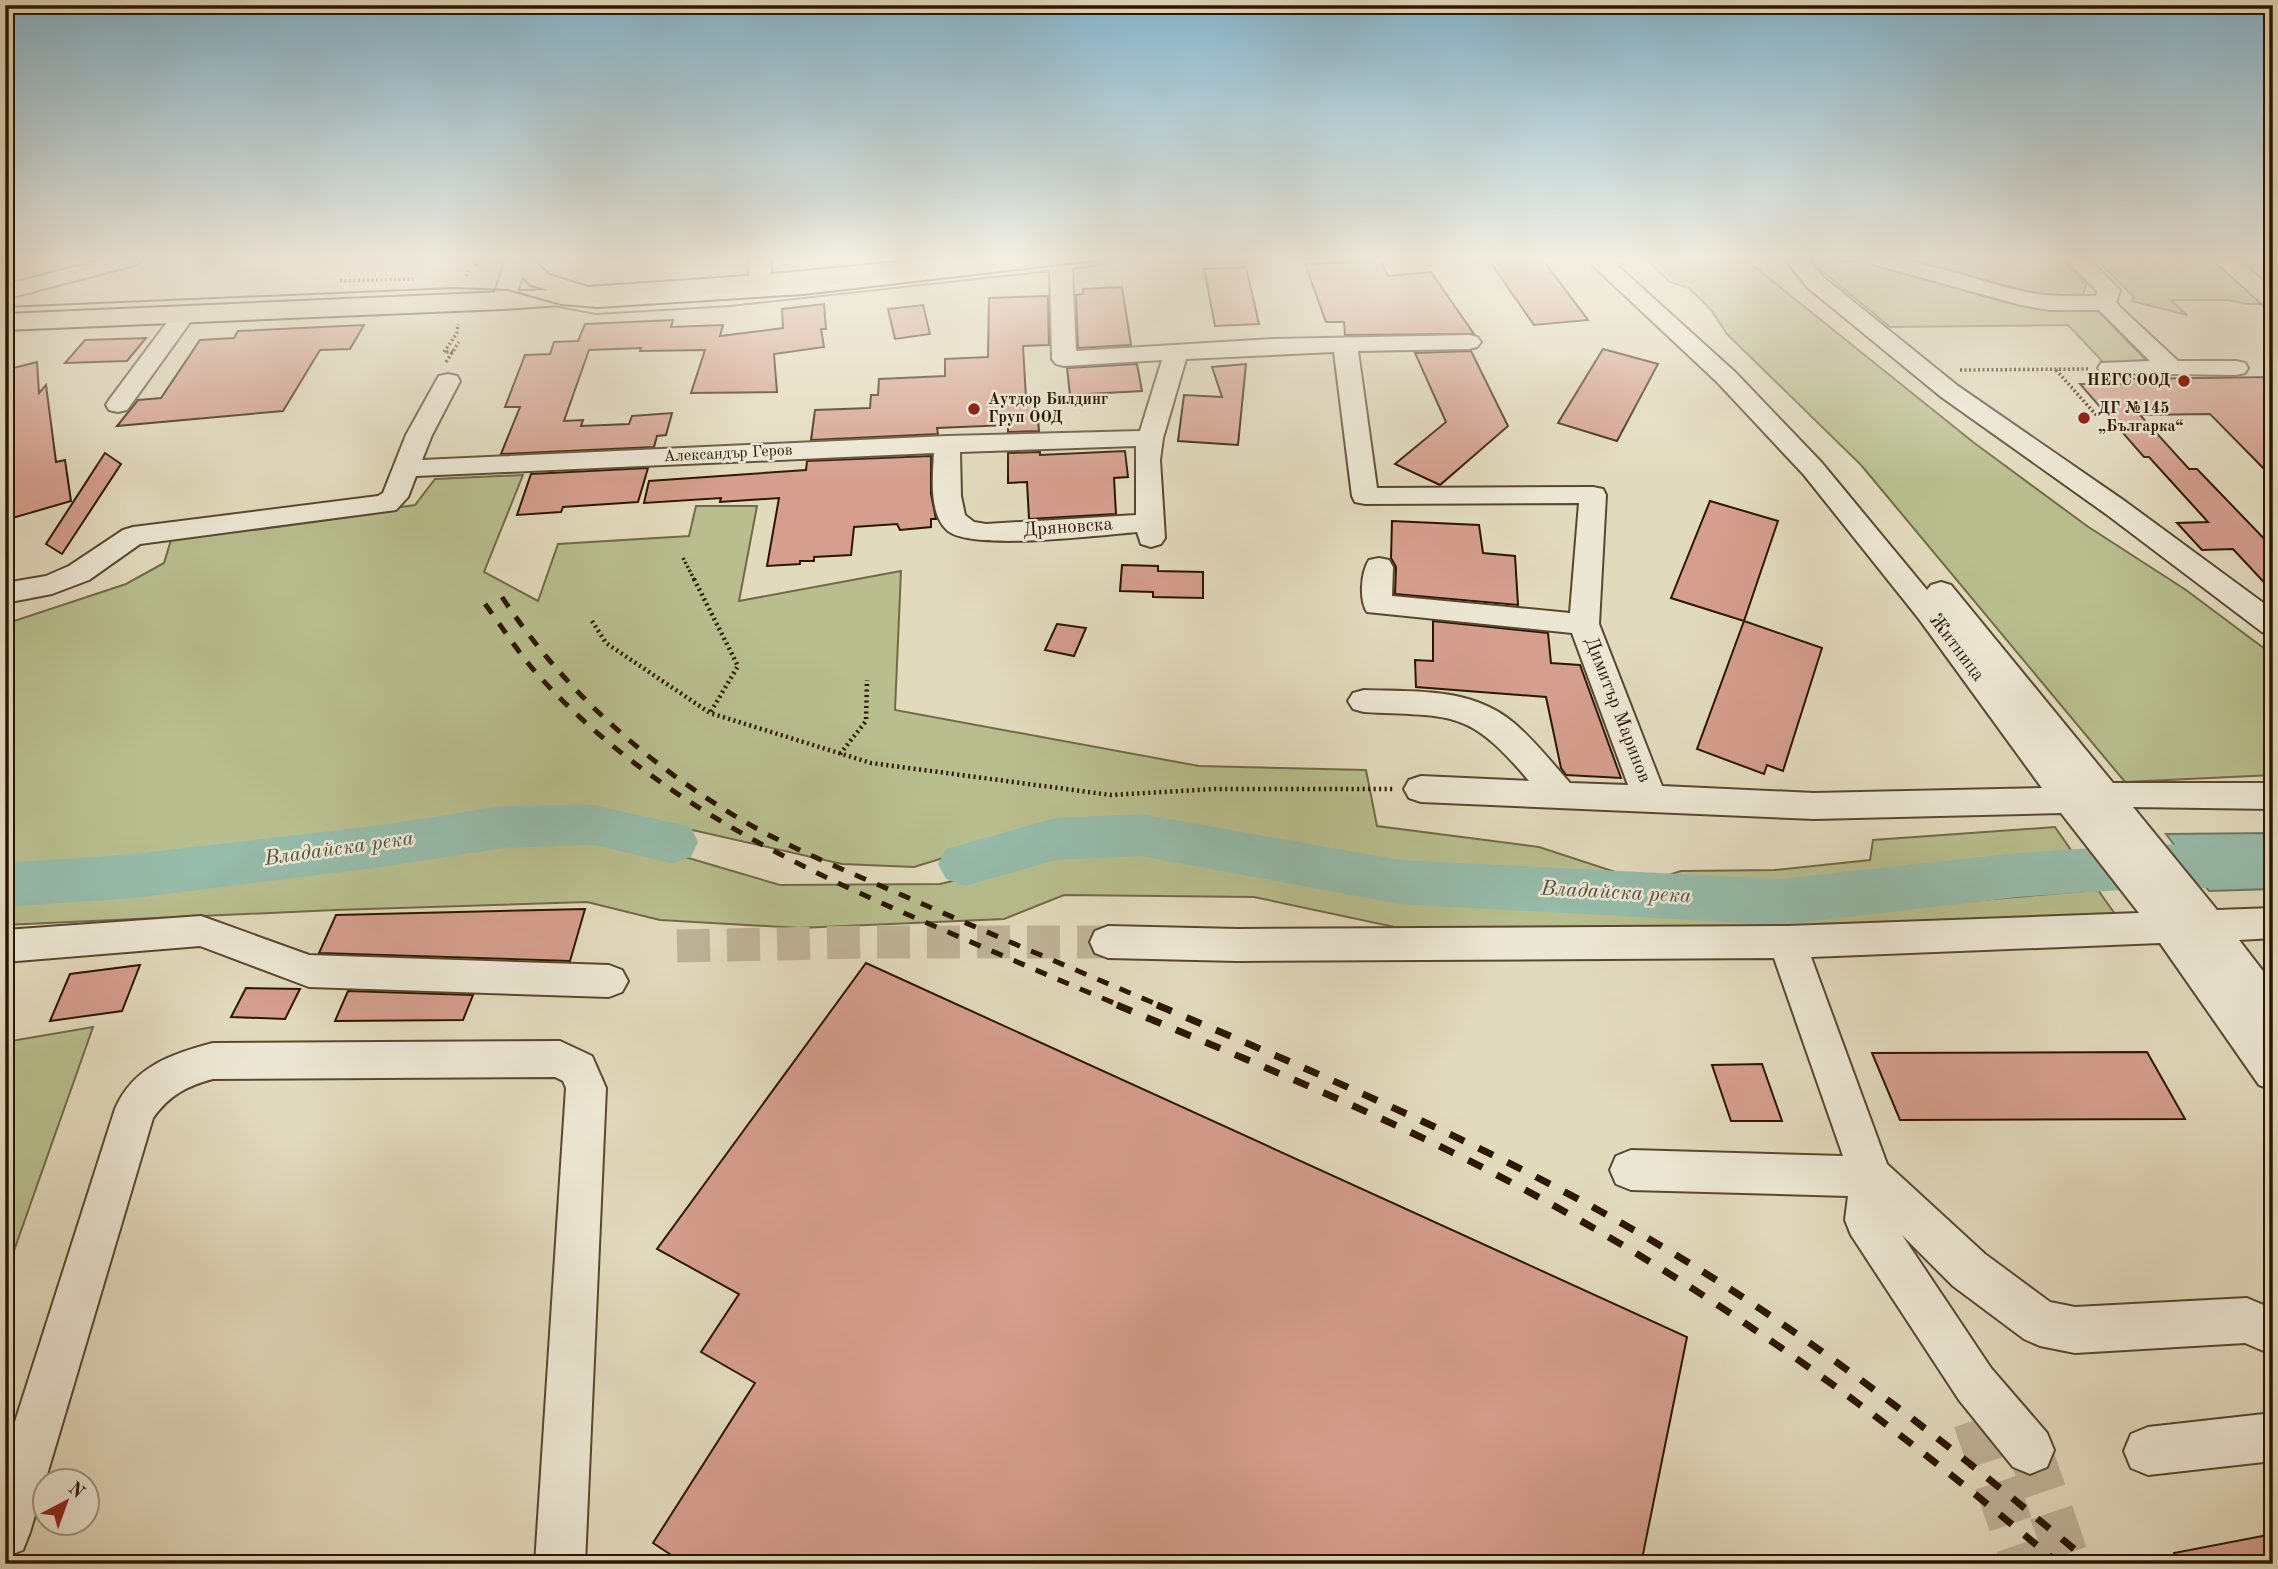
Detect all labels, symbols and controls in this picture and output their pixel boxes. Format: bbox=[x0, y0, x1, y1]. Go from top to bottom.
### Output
place label: НЕГС ООД bbox=[2087, 373, 2170, 389]
marker: НЕГС ООД bbox=[2176, 373, 2192, 389]
place label: Аутдор Билдинг Груп ООД bbox=[988, 392, 1108, 426]
marker: Аутдор Билдинг Груп ООД bbox=[966, 401, 982, 417]
place label: ДГ №145 „Българка“ bbox=[2098, 401, 2184, 435]
marker: ДГ №145 „Българка“ bbox=[2076, 410, 2092, 426]
street label: Александър Геров bbox=[663, 443, 793, 465]
street label: Дряновска bbox=[1022, 515, 1114, 541]
street label: Житница bbox=[1925, 611, 1988, 686]
street label: Димитър Маринов bbox=[1581, 635, 1653, 785]
water label: Владайска река bbox=[262, 828, 415, 870]
water label: Владайска река bbox=[1539, 879, 1692, 907]
north arrow bbox=[32, 1468, 102, 1538]
text: N bbox=[64, 1479, 88, 1503]

